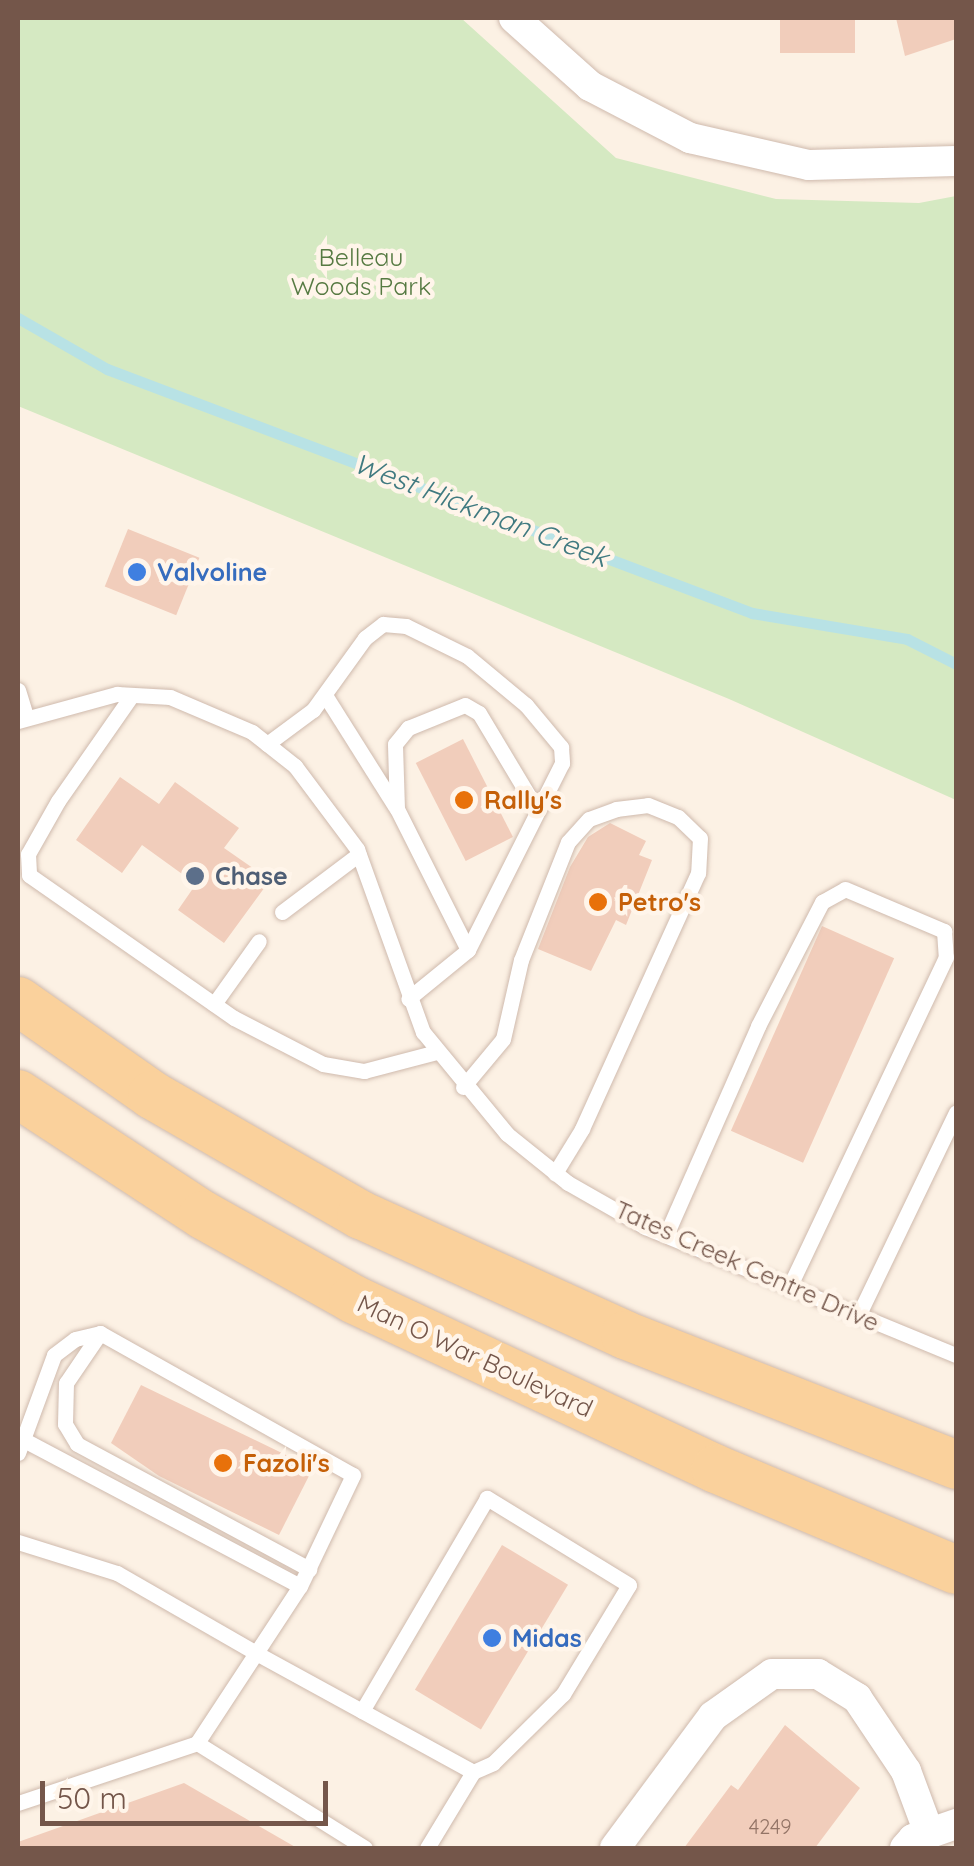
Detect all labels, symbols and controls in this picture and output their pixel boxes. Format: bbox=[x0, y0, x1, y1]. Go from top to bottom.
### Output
park label: Belleau Woods Park bbox=[291, 243, 431, 302]
water label: West Hickman Creek bbox=[349, 446, 613, 574]
place label: Valvoline bbox=[157, 557, 267, 587]
marker: Valvoline bbox=[126, 561, 148, 583]
place label: Rally's bbox=[484, 785, 562, 815]
marker: Rally's bbox=[453, 789, 475, 811]
place label: Chase bbox=[215, 861, 288, 891]
marker: Chase bbox=[184, 865, 206, 887]
place label: Petro's bbox=[618, 887, 701, 917]
marker: Petro's bbox=[587, 891, 609, 913]
street label: Tates Creek Centre Drive bbox=[610, 1194, 884, 1338]
street label: Man O War Boulevard bbox=[353, 1288, 597, 1424]
place label: Fazoli's bbox=[243, 1448, 330, 1478]
marker: Fazoli's bbox=[212, 1452, 234, 1474]
place label: Midas bbox=[512, 1623, 582, 1653]
marker: Midas bbox=[481, 1627, 503, 1649]
scale bar bbox=[45, 1761, 332, 1823]
text: 50 m bbox=[57, 1779, 127, 1817]
house number: 4249 bbox=[749, 1814, 791, 1838]

